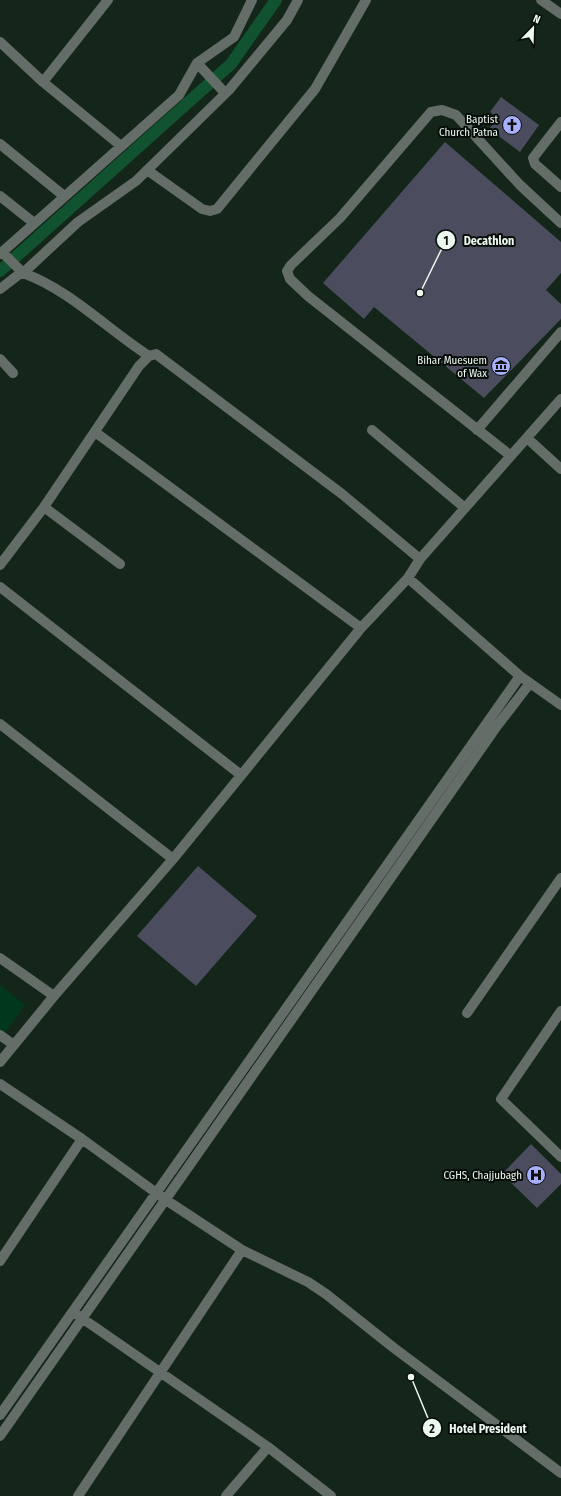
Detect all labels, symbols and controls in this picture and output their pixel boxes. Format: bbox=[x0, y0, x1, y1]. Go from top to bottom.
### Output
north arrow bbox=[513, 8, 553, 48]
text: N bbox=[531, 12, 542, 27]
place label: Baptist Church Patna bbox=[439, 113, 498, 139]
church icon: Baptist Church Patna bbox=[501, 114, 523, 136]
callout: Decathlon bbox=[436, 228, 523, 252]
text: 1 bbox=[443, 234, 449, 248]
text: Decathlon bbox=[464, 234, 514, 248]
place label: Bihar Muesuem of Wax bbox=[417, 354, 487, 380]
museum icon: Bihar Muesuem of Wax bbox=[490, 355, 512, 377]
hospital icon: CGHS, Chajjubagh bbox=[525, 1164, 547, 1186]
place label: CGHS, Chajjubagh bbox=[443, 1169, 522, 1182]
callout: Hotel President bbox=[422, 1416, 535, 1440]
text: 2 bbox=[428, 1422, 435, 1436]
text: Hotel President bbox=[449, 1422, 527, 1436]

